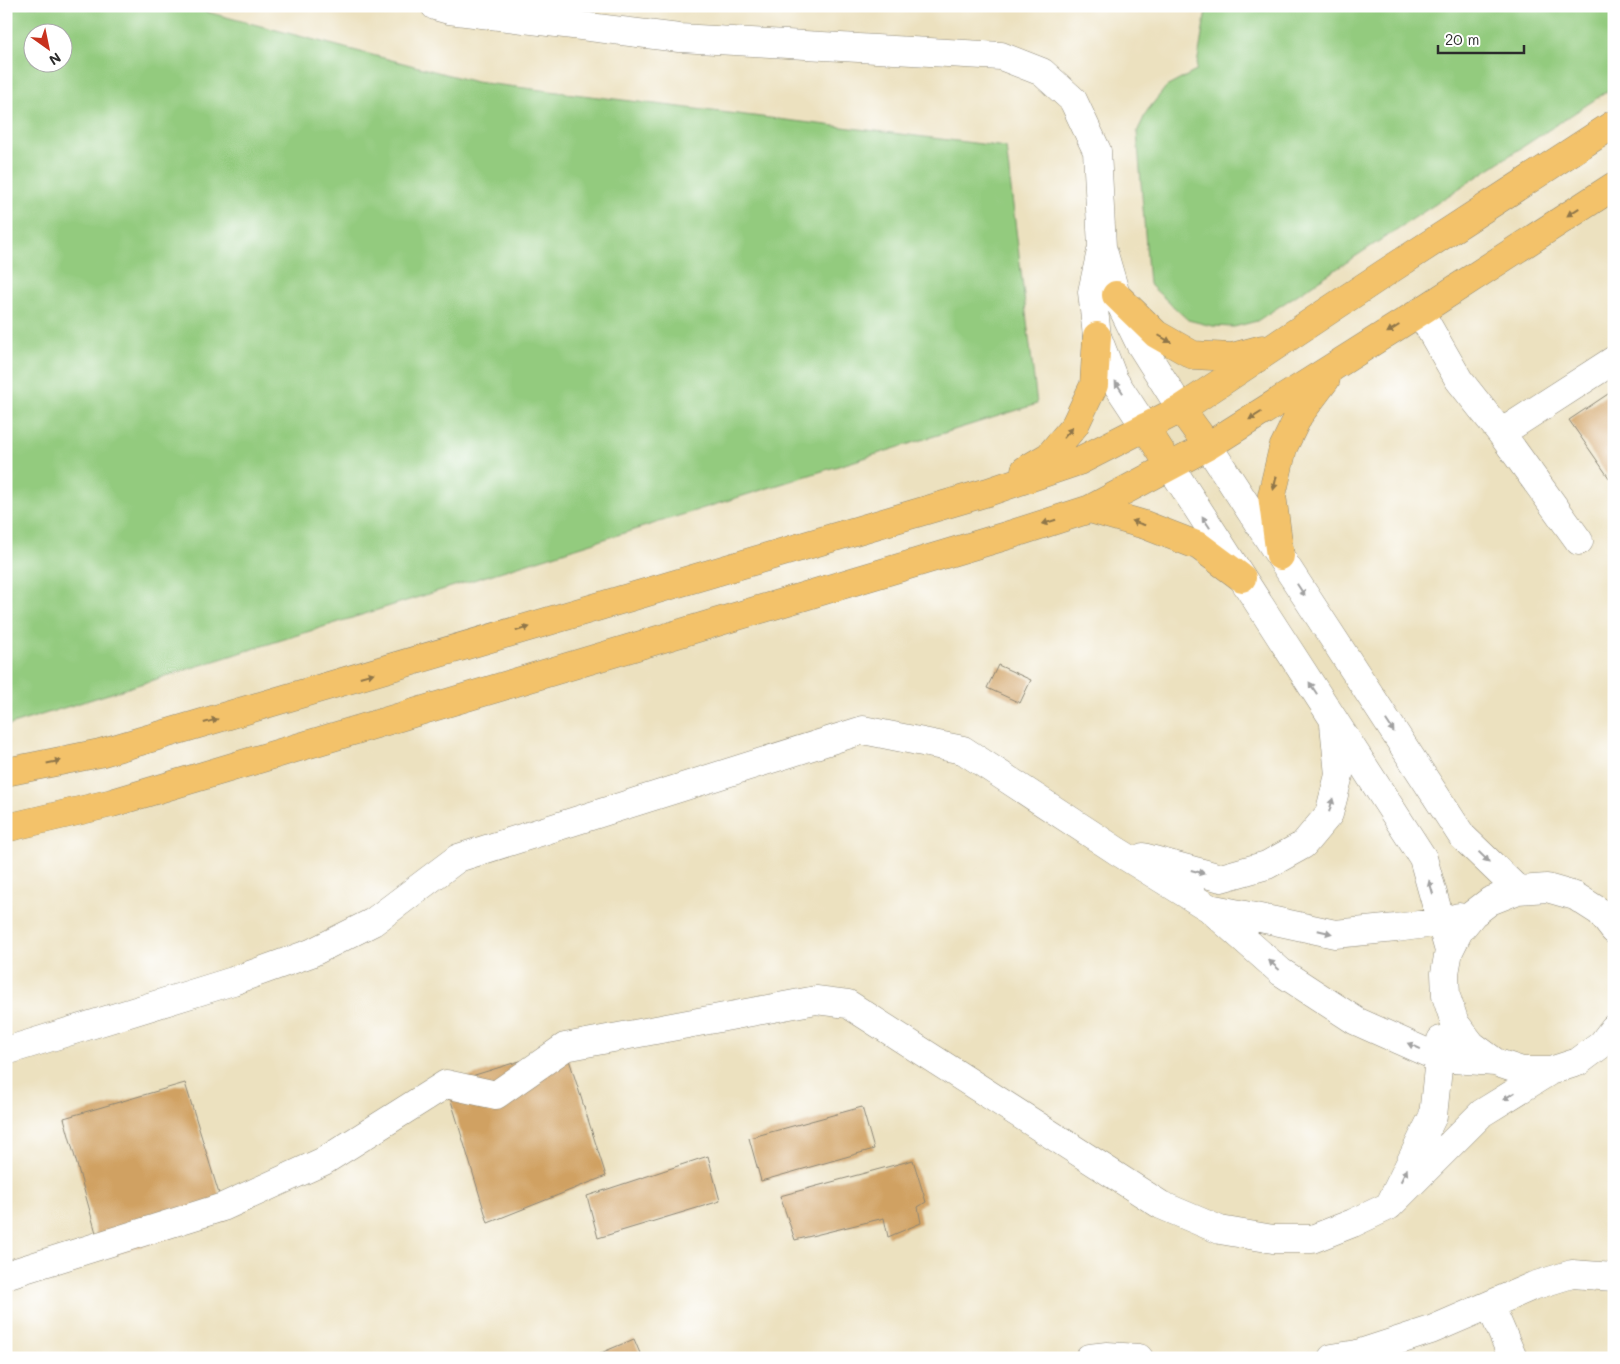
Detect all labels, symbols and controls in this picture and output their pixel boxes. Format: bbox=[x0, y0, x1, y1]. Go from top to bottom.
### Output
north arrow bbox=[22, 22, 72, 72]
scale bar bbox=[1438, 22, 1524, 54]
text: 20 m bbox=[1445, 29, 1479, 49]
text: N bbox=[46, 48, 65, 70]
one-way arrow bbox=[1566, 208, 1580, 217]
one-way arrow bbox=[1386, 325, 1399, 334]
one-way arrow bbox=[1159, 335, 1172, 344]
one-way arrow bbox=[1114, 380, 1123, 393]
one-way arrow bbox=[1249, 412, 1262, 421]
one-way arrow bbox=[1063, 427, 1074, 440]
one-way arrow bbox=[1271, 475, 1279, 490]
one-way arrow bbox=[1201, 515, 1211, 529]
one-way arrow bbox=[1041, 518, 1056, 526]
one-way arrow bbox=[1131, 518, 1146, 526]
one-way arrow bbox=[1297, 583, 1306, 596]
one-way arrow bbox=[515, 625, 530, 633]
one-way arrow bbox=[360, 670, 375, 678]
one-way arrow bbox=[1308, 681, 1318, 695]
one-way arrow bbox=[204, 716, 219, 724]
one-way arrow bbox=[1385, 719, 1395, 732]
one-way arrow bbox=[46, 758, 62, 766]
one-way arrow bbox=[1328, 797, 1336, 812]
one-way arrow bbox=[1478, 851, 1490, 863]
one-way arrow bbox=[1190, 868, 1206, 876]
one-way arrow bbox=[1427, 879, 1435, 895]
one-way arrow bbox=[1318, 928, 1333, 936]
one-way arrow bbox=[1267, 960, 1280, 971]
one-way arrow bbox=[1407, 1042, 1421, 1050]
one-way arrow bbox=[1502, 1092, 1515, 1101]
one-way arrow bbox=[1400, 1168, 1408, 1182]

